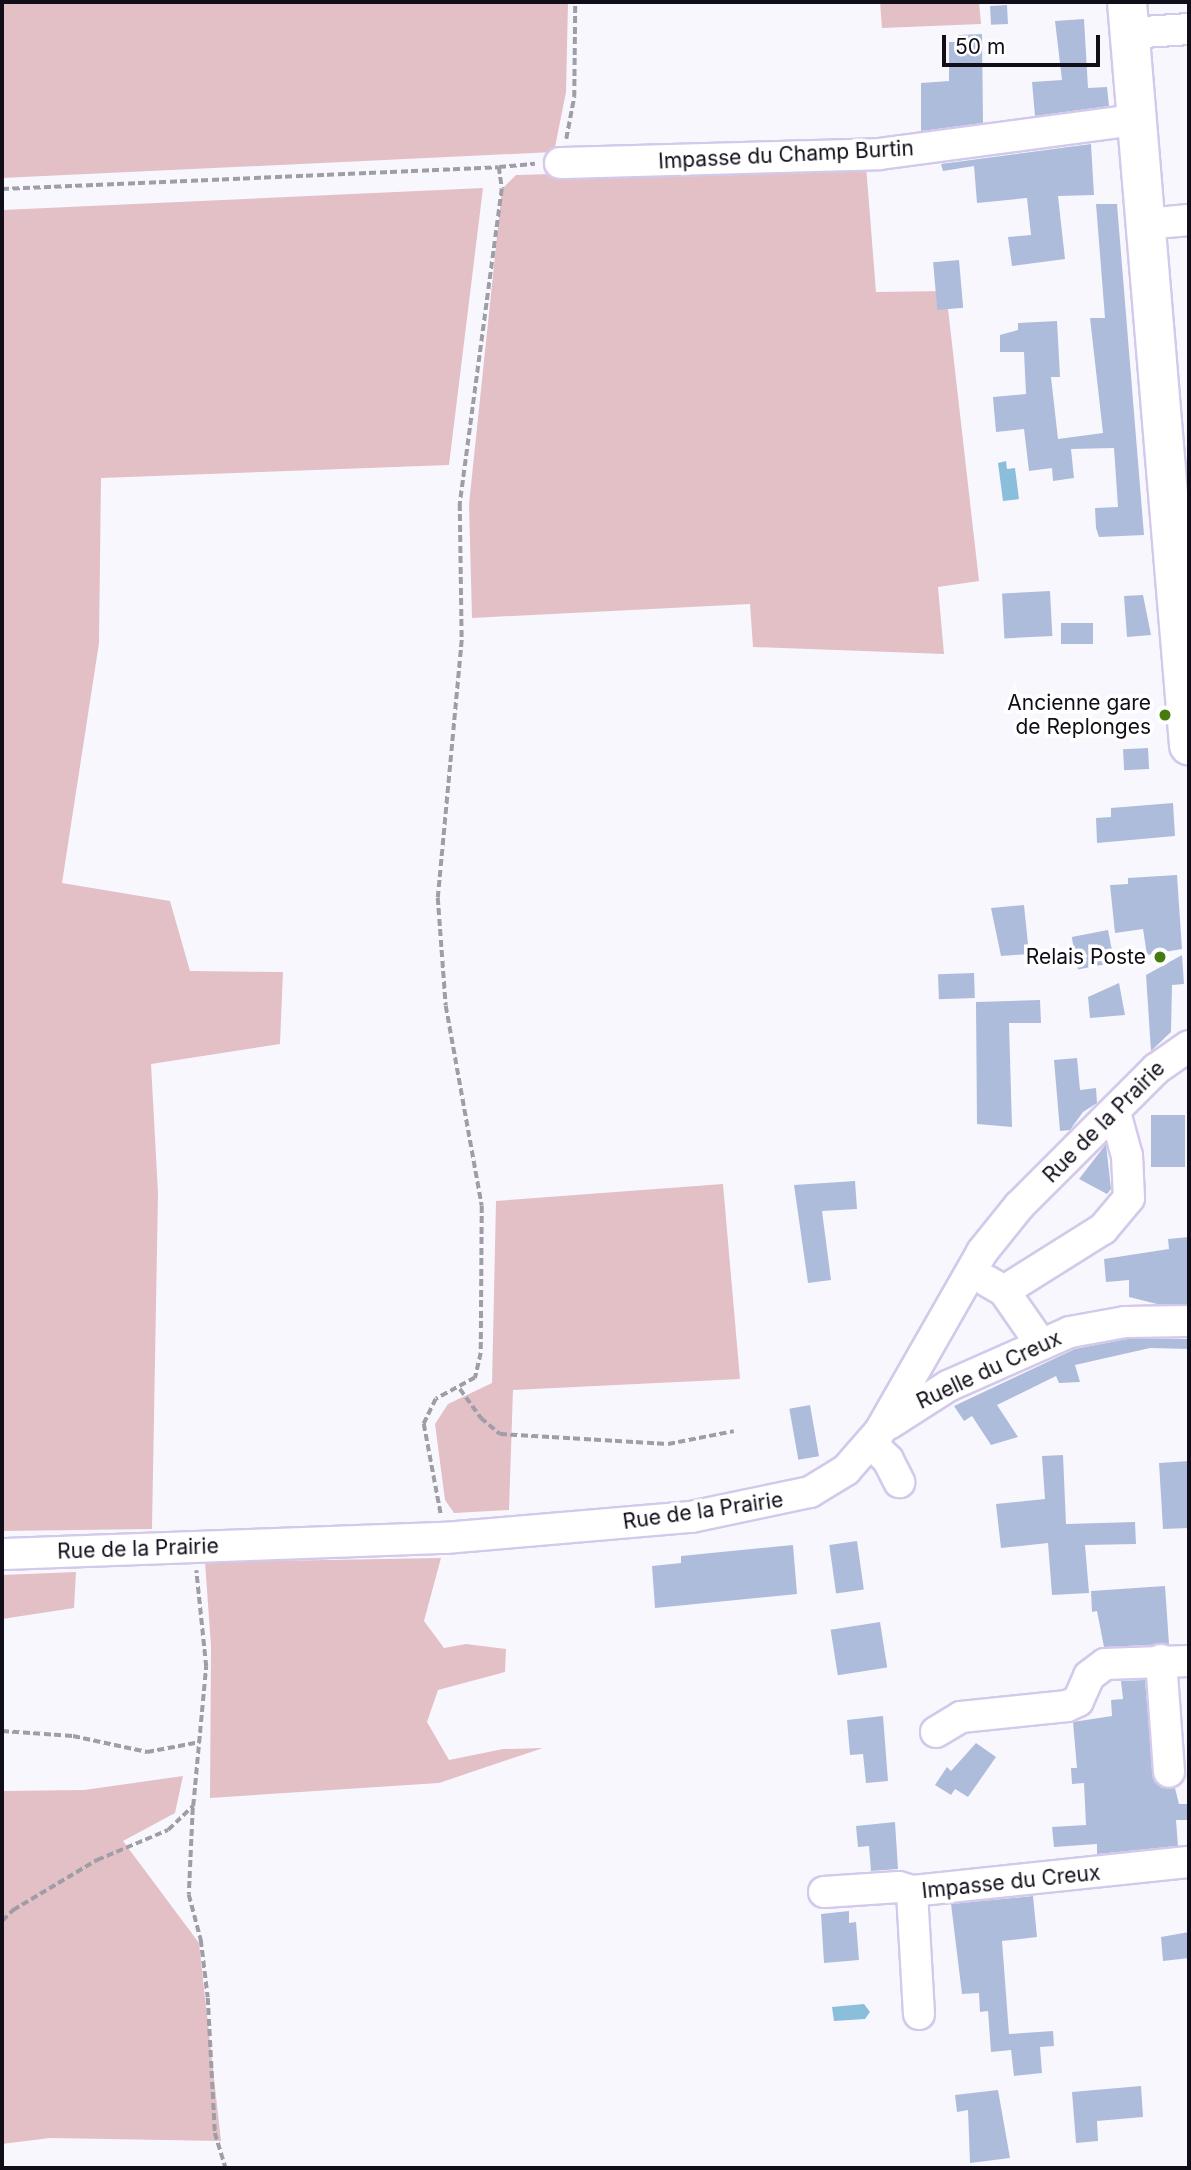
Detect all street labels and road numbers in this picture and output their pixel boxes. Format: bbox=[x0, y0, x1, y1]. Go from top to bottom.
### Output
street label: Impasse du Champ Burtin bbox=[658, 136, 914, 174]
street label: Rue de la Prairie bbox=[1038, 1056, 1170, 1188]
street label: Ruelle du Creux bbox=[913, 1325, 1065, 1415]
street label: Rue de la Prairie bbox=[621, 1487, 785, 1535]
street label: Rue de la Prairie bbox=[57, 1534, 219, 1564]
street label: Impasse du Creux bbox=[920, 1860, 1102, 1904]

